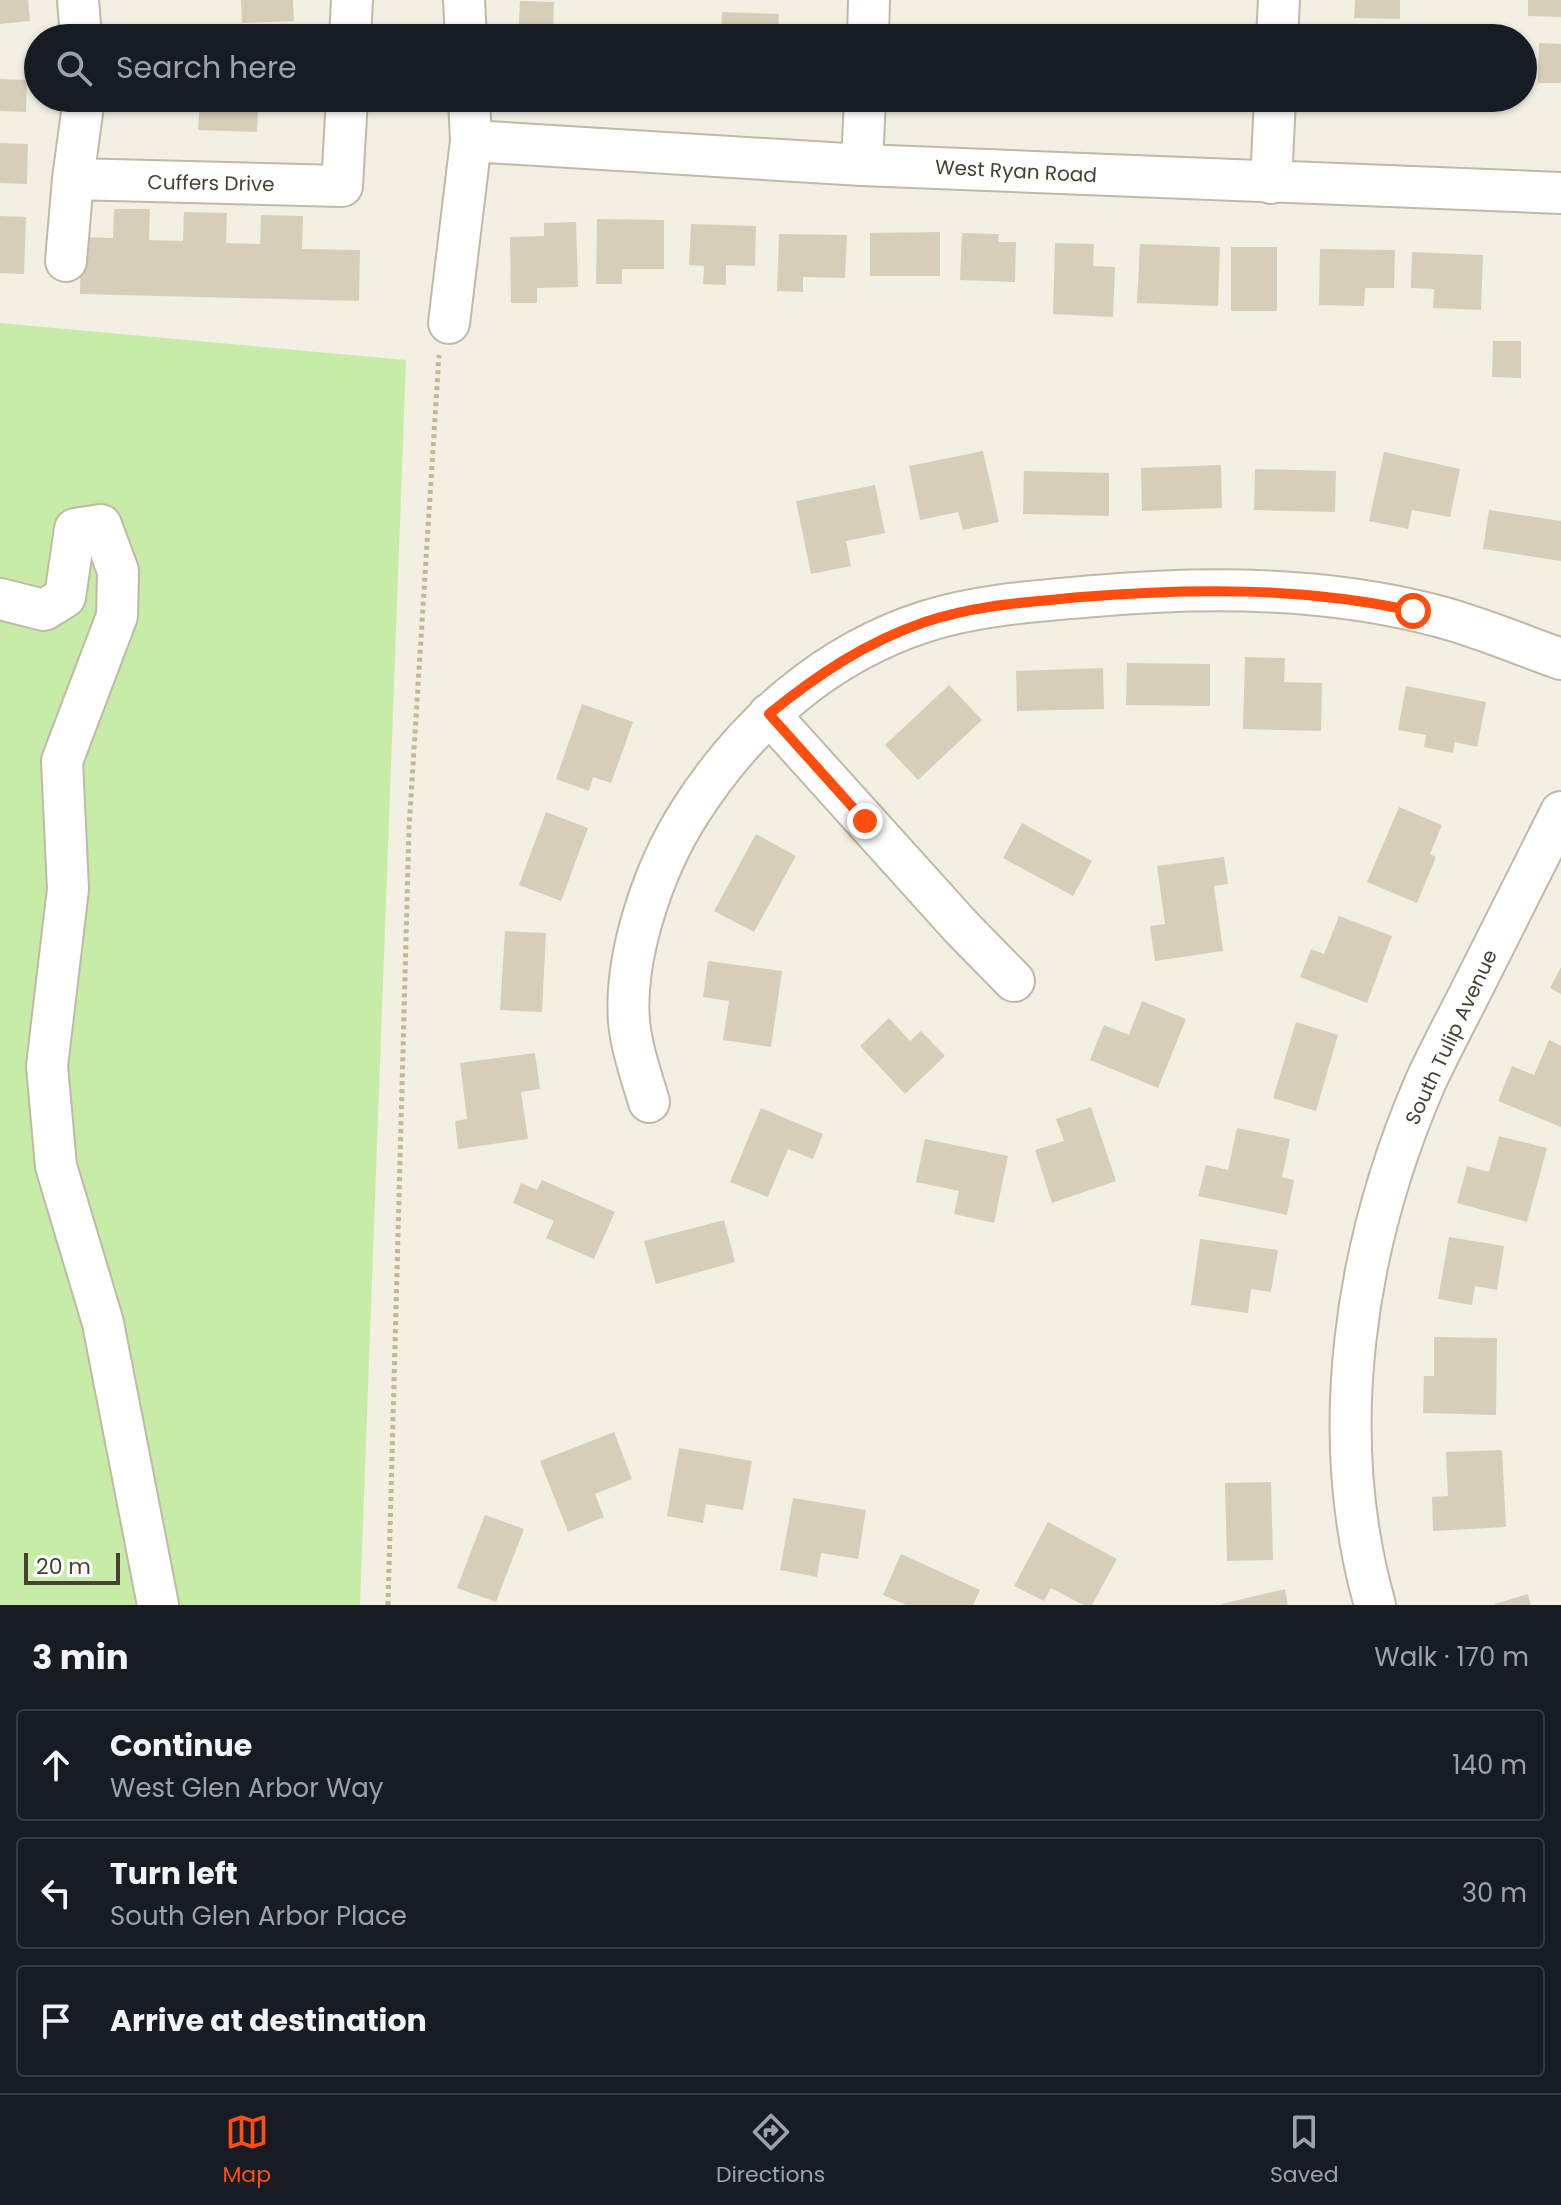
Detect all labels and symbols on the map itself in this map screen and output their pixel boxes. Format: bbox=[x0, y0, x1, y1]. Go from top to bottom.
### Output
street label: West Ryan Road bbox=[934, 153, 1098, 189]
street label: Cuffers Drive bbox=[147, 168, 275, 198]
route start bbox=[1395, 593, 1431, 629]
route end bbox=[847, 803, 883, 839]
street label: South Tulip Avenue bbox=[1398, 945, 1504, 1129]
scale bar bbox=[24, 1549, 120, 1585]

